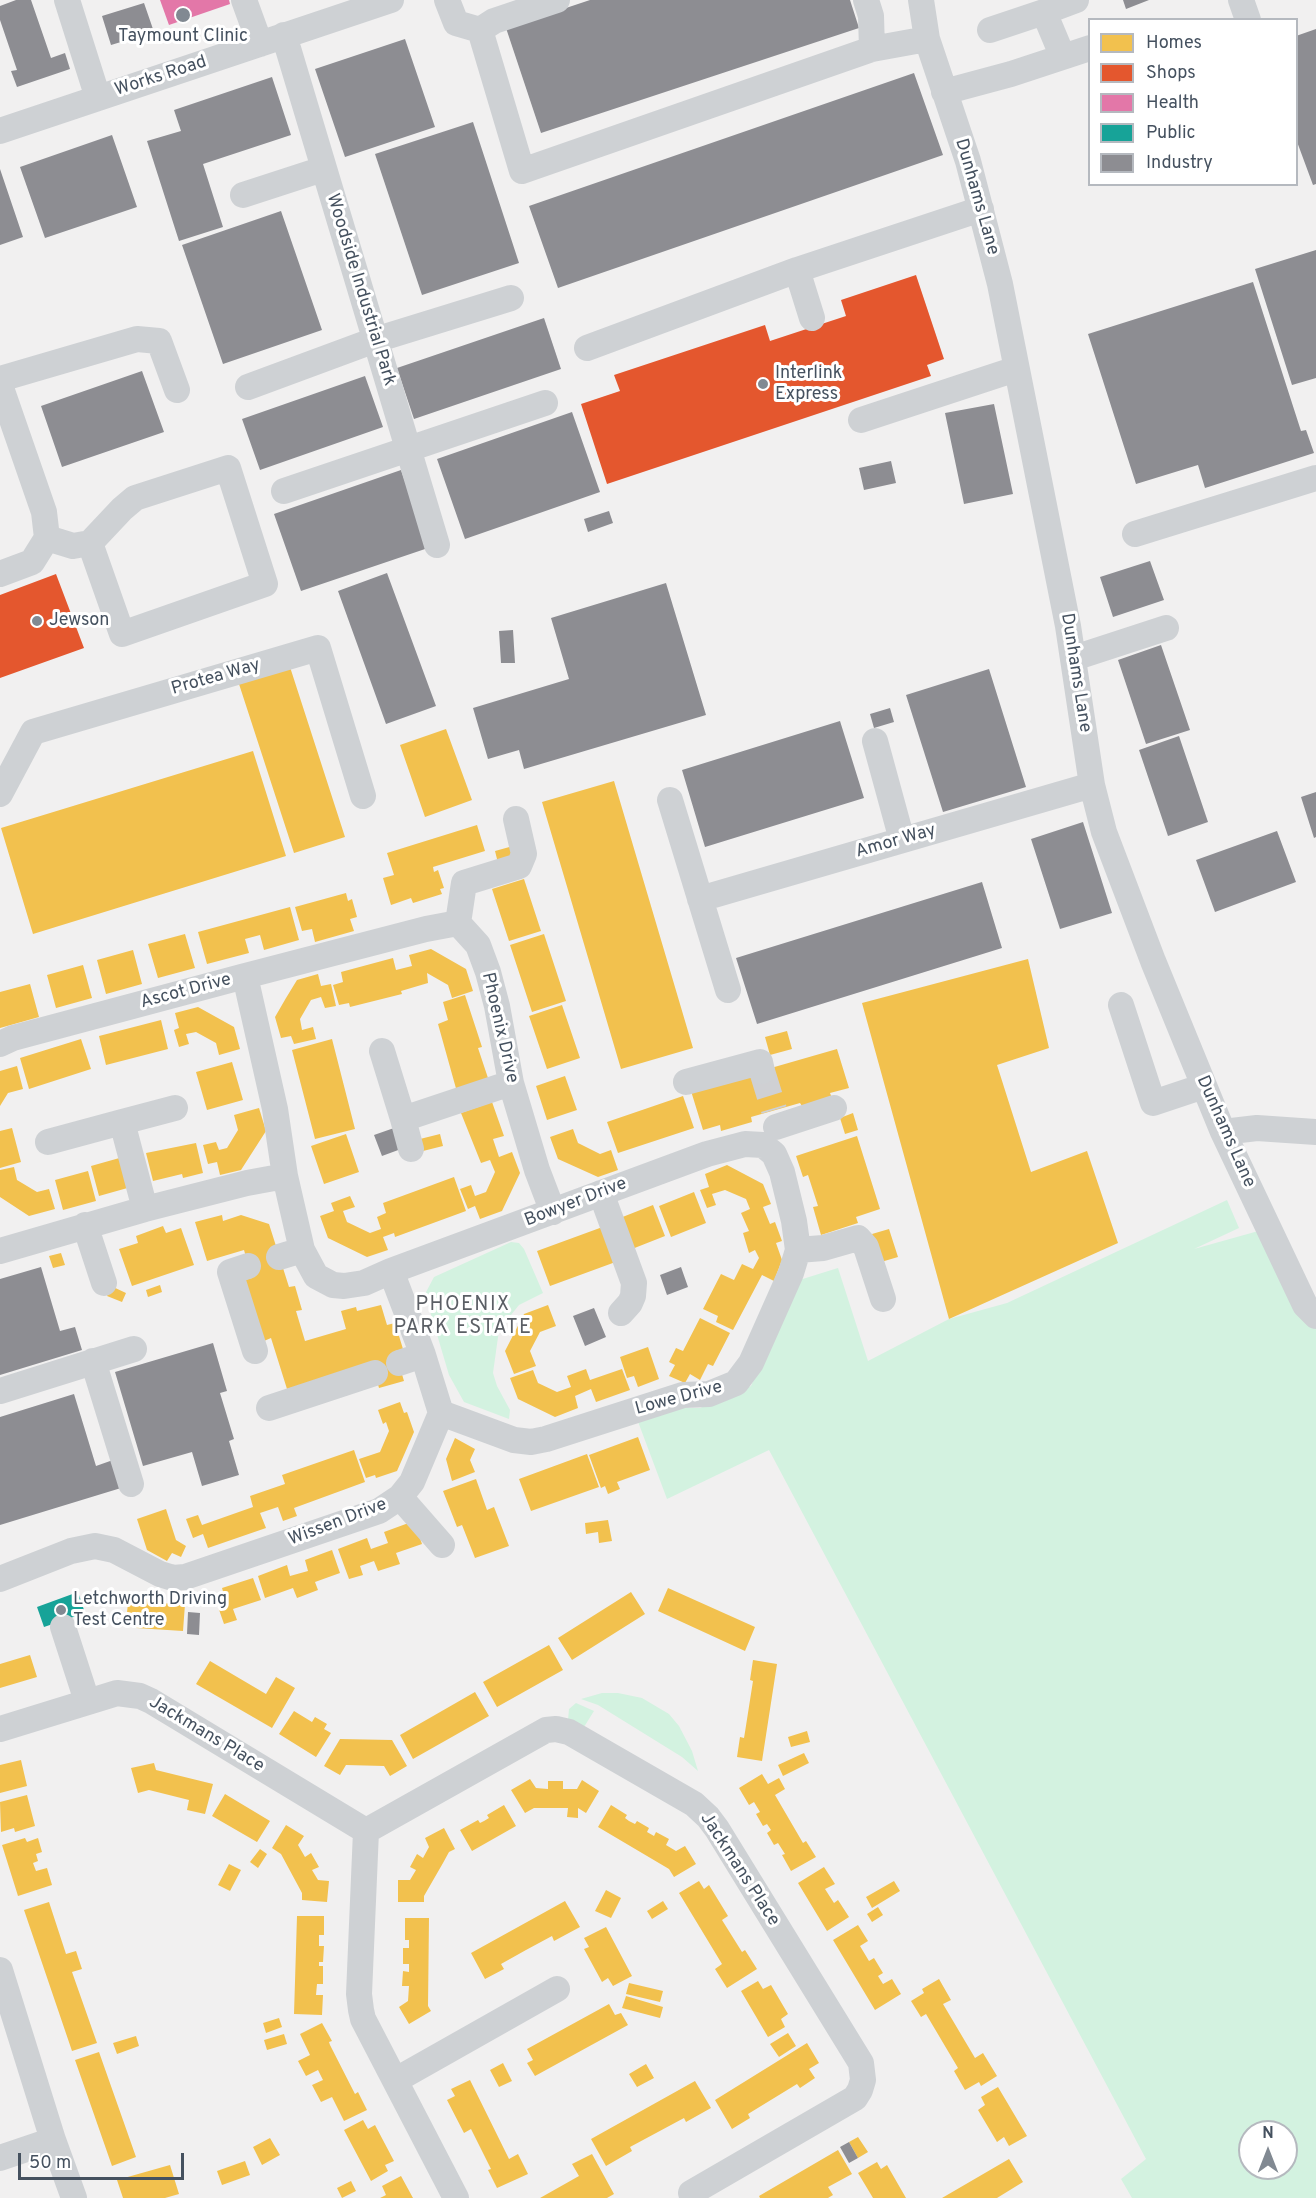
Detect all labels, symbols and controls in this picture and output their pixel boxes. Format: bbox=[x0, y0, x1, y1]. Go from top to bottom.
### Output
marker: Taymount Clinic bbox=[174, 6, 192, 24]
legend bbox=[1088, 18, 1298, 186]
place label: Taymount Clinic bbox=[118, 26, 248, 48]
text: Homes bbox=[1146, 32, 1202, 55]
street label: Works Road bbox=[112, 52, 210, 102]
text: Shops bbox=[1146, 62, 1196, 85]
text: Health bbox=[1146, 92, 1199, 115]
text: Public bbox=[1146, 122, 1196, 145]
street label: Dunhams Lane bbox=[949, 136, 1003, 258]
text: Industry bbox=[1146, 152, 1213, 175]
street label: Woodside Industrial Park bbox=[320, 191, 400, 389]
place label: Interlink Express bbox=[775, 363, 842, 406]
marker: Interlink Express bbox=[756, 377, 770, 391]
place label: Jewson bbox=[49, 610, 109, 632]
street label: Dunhams Lane bbox=[1055, 612, 1095, 734]
marker: Jewson bbox=[30, 614, 44, 628]
street label: Protea Way bbox=[169, 655, 263, 701]
street label: Amor Way bbox=[853, 820, 939, 864]
street label: Ascot Drive bbox=[138, 970, 234, 1014]
street label: Phoenix Drive bbox=[476, 971, 522, 1085]
street label: Dunhams Lane bbox=[1191, 1073, 1259, 1191]
street label: Bowyer Drive bbox=[522, 1174, 630, 1232]
district label: PHOENIX PARK ESTATE bbox=[394, 1294, 532, 1341]
street label: Lowe Drive bbox=[633, 1377, 725, 1421]
street label: Wissen Drive bbox=[286, 1494, 390, 1552]
place label: Letchworth Driving Test Centre bbox=[73, 1589, 227, 1632]
marker: Letchworth Driving Test Centre bbox=[54, 1603, 68, 1617]
street label: Jackmans Place bbox=[144, 1692, 268, 1778]
street label: Jackmans Place bbox=[694, 1809, 784, 1931]
north arrow bbox=[1238, 2120, 1298, 2180]
text: N bbox=[1262, 2124, 1274, 2144]
scale bar bbox=[21, 2141, 188, 2179]
text: 50 m bbox=[29, 2152, 71, 2175]

